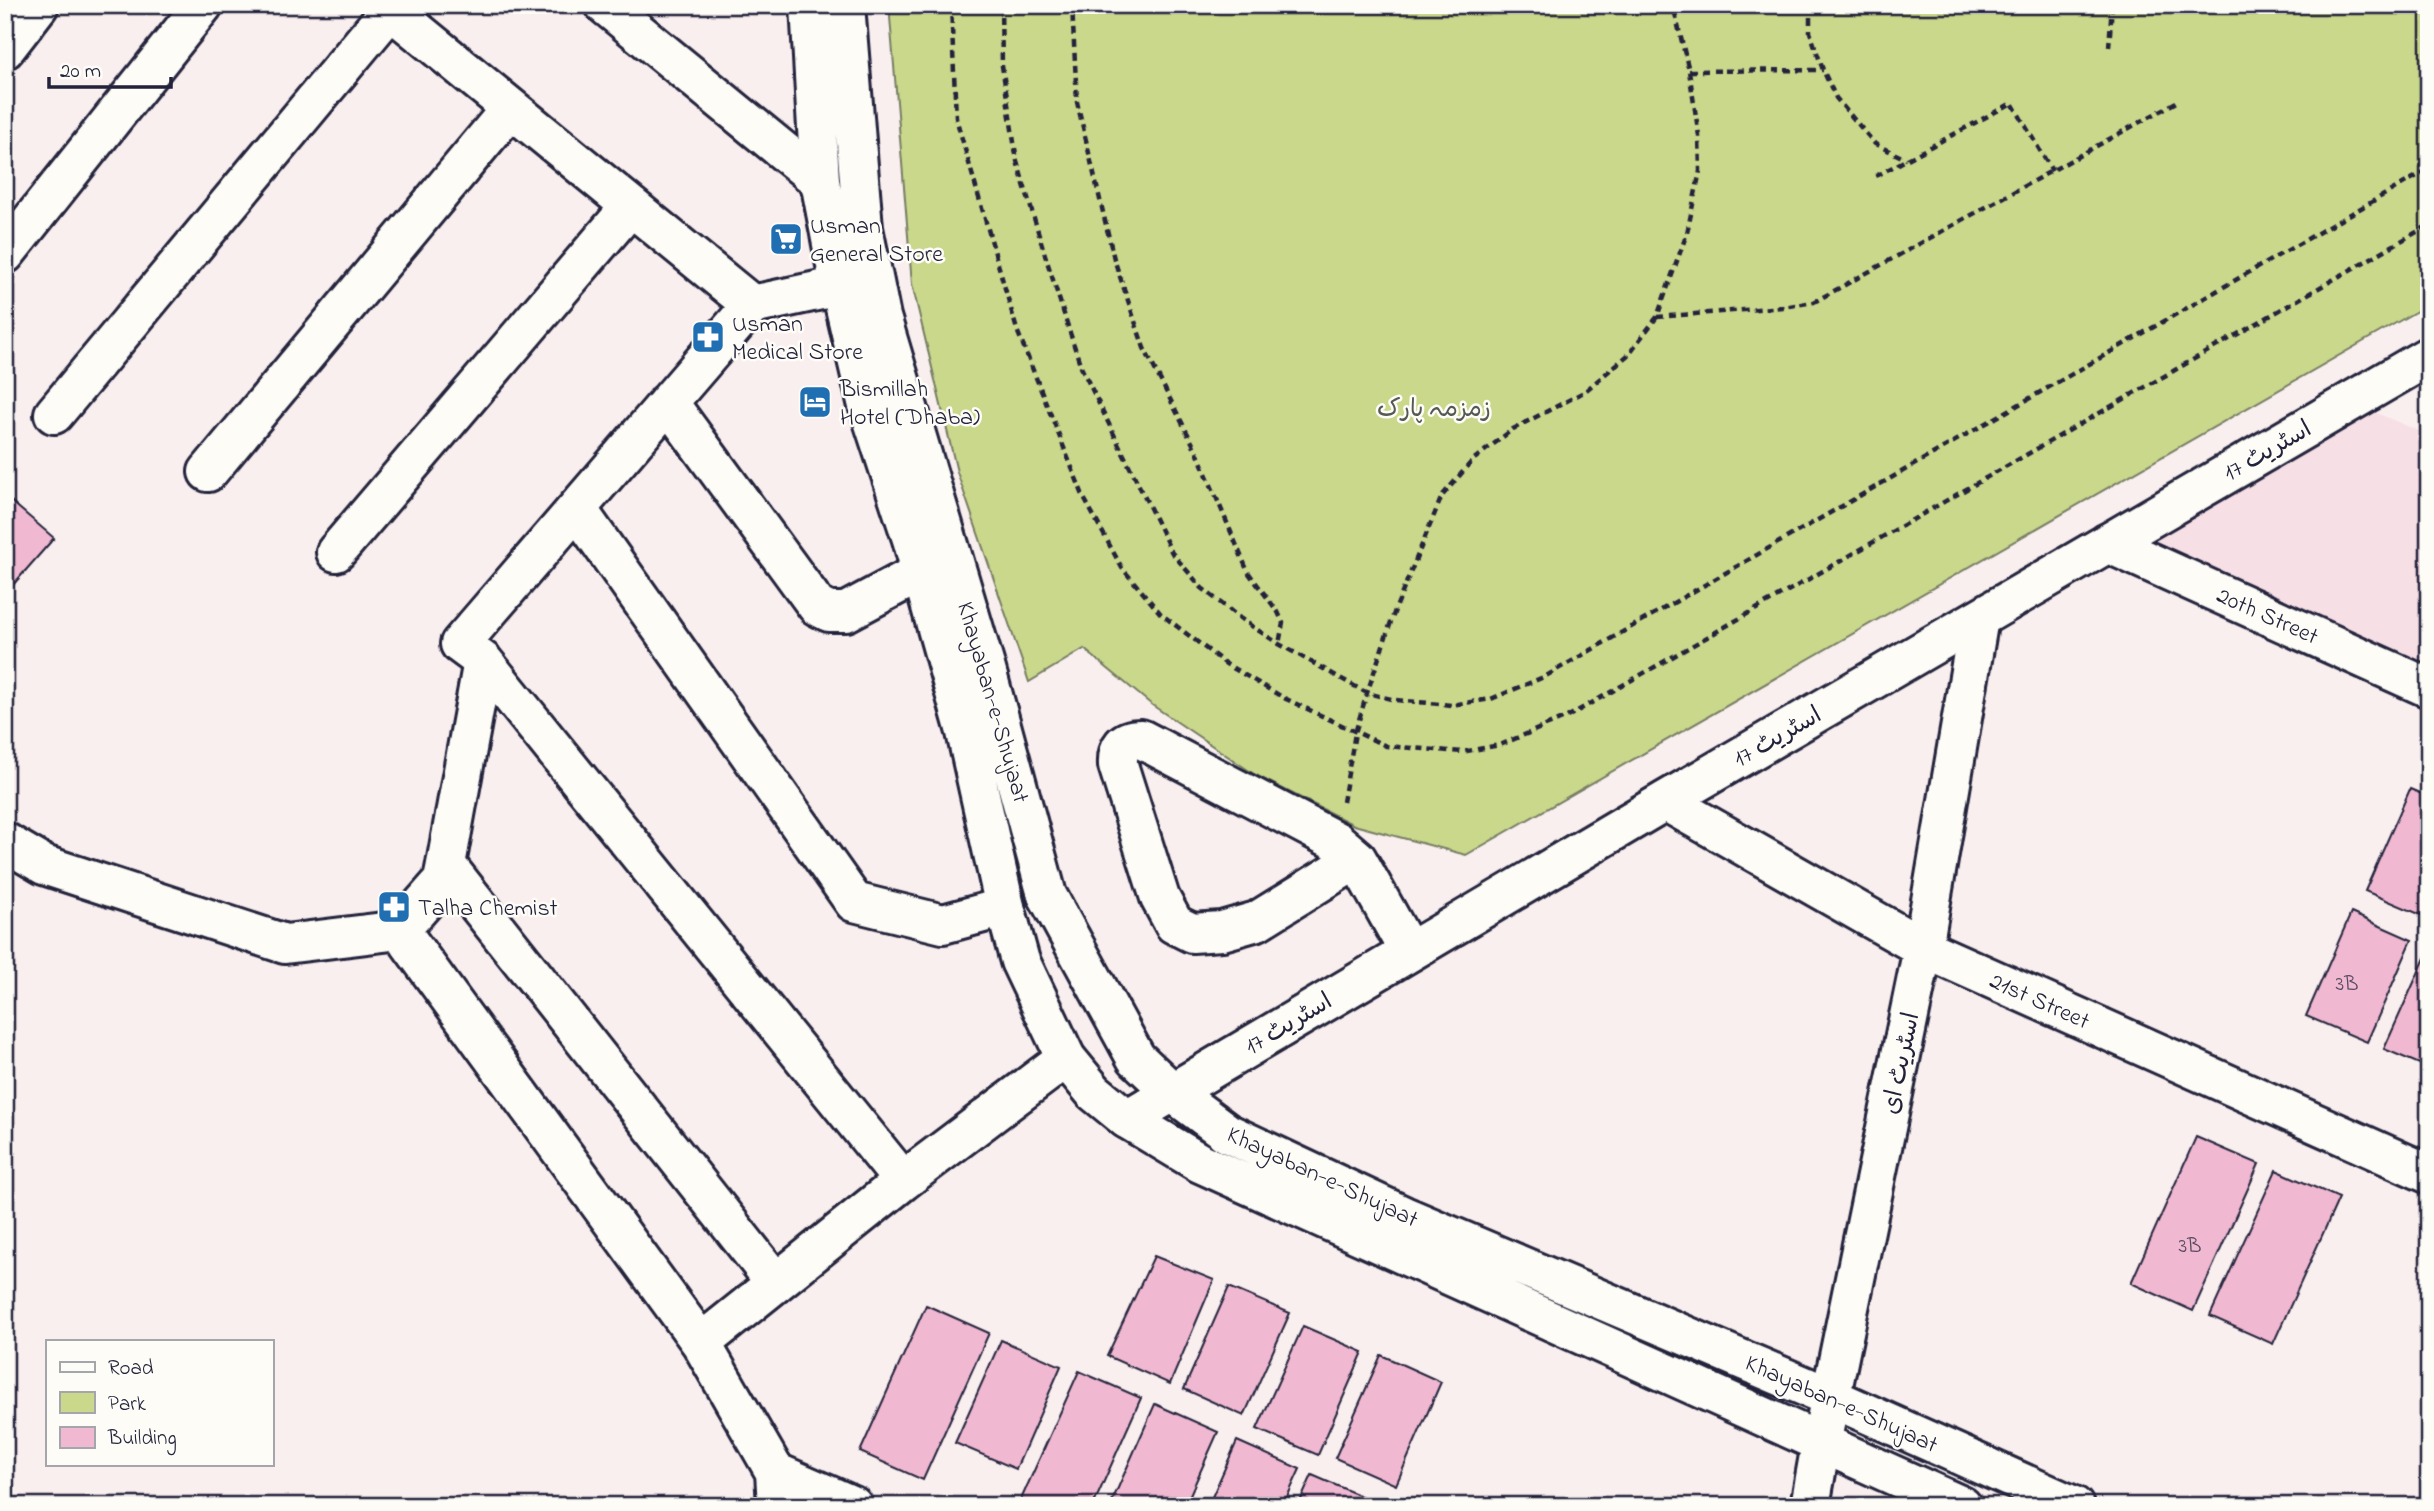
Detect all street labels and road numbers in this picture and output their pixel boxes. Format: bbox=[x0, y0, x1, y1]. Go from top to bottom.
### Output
street label: اسٹریٹ 17 bbox=[2218, 413, 2319, 492]
street label: 20th Street bbox=[2210, 579, 2324, 655]
street label: Khayaban-e-Shujaat bbox=[945, 598, 1037, 808]
street label: اسٹریٹ 17 bbox=[1728, 699, 1829, 778]
street label: 21st Street bbox=[1983, 965, 2095, 1040]
street label: اسٹریٹ 17 bbox=[1239, 985, 1340, 1065]
street label: اسٹریٹ ای bbox=[1875, 1009, 1930, 1118]
street label: Khayaban-e-Shujaat bbox=[1220, 1118, 1423, 1239]
street label: Khayaban-e-Shujaat bbox=[1739, 1347, 1943, 1464]

